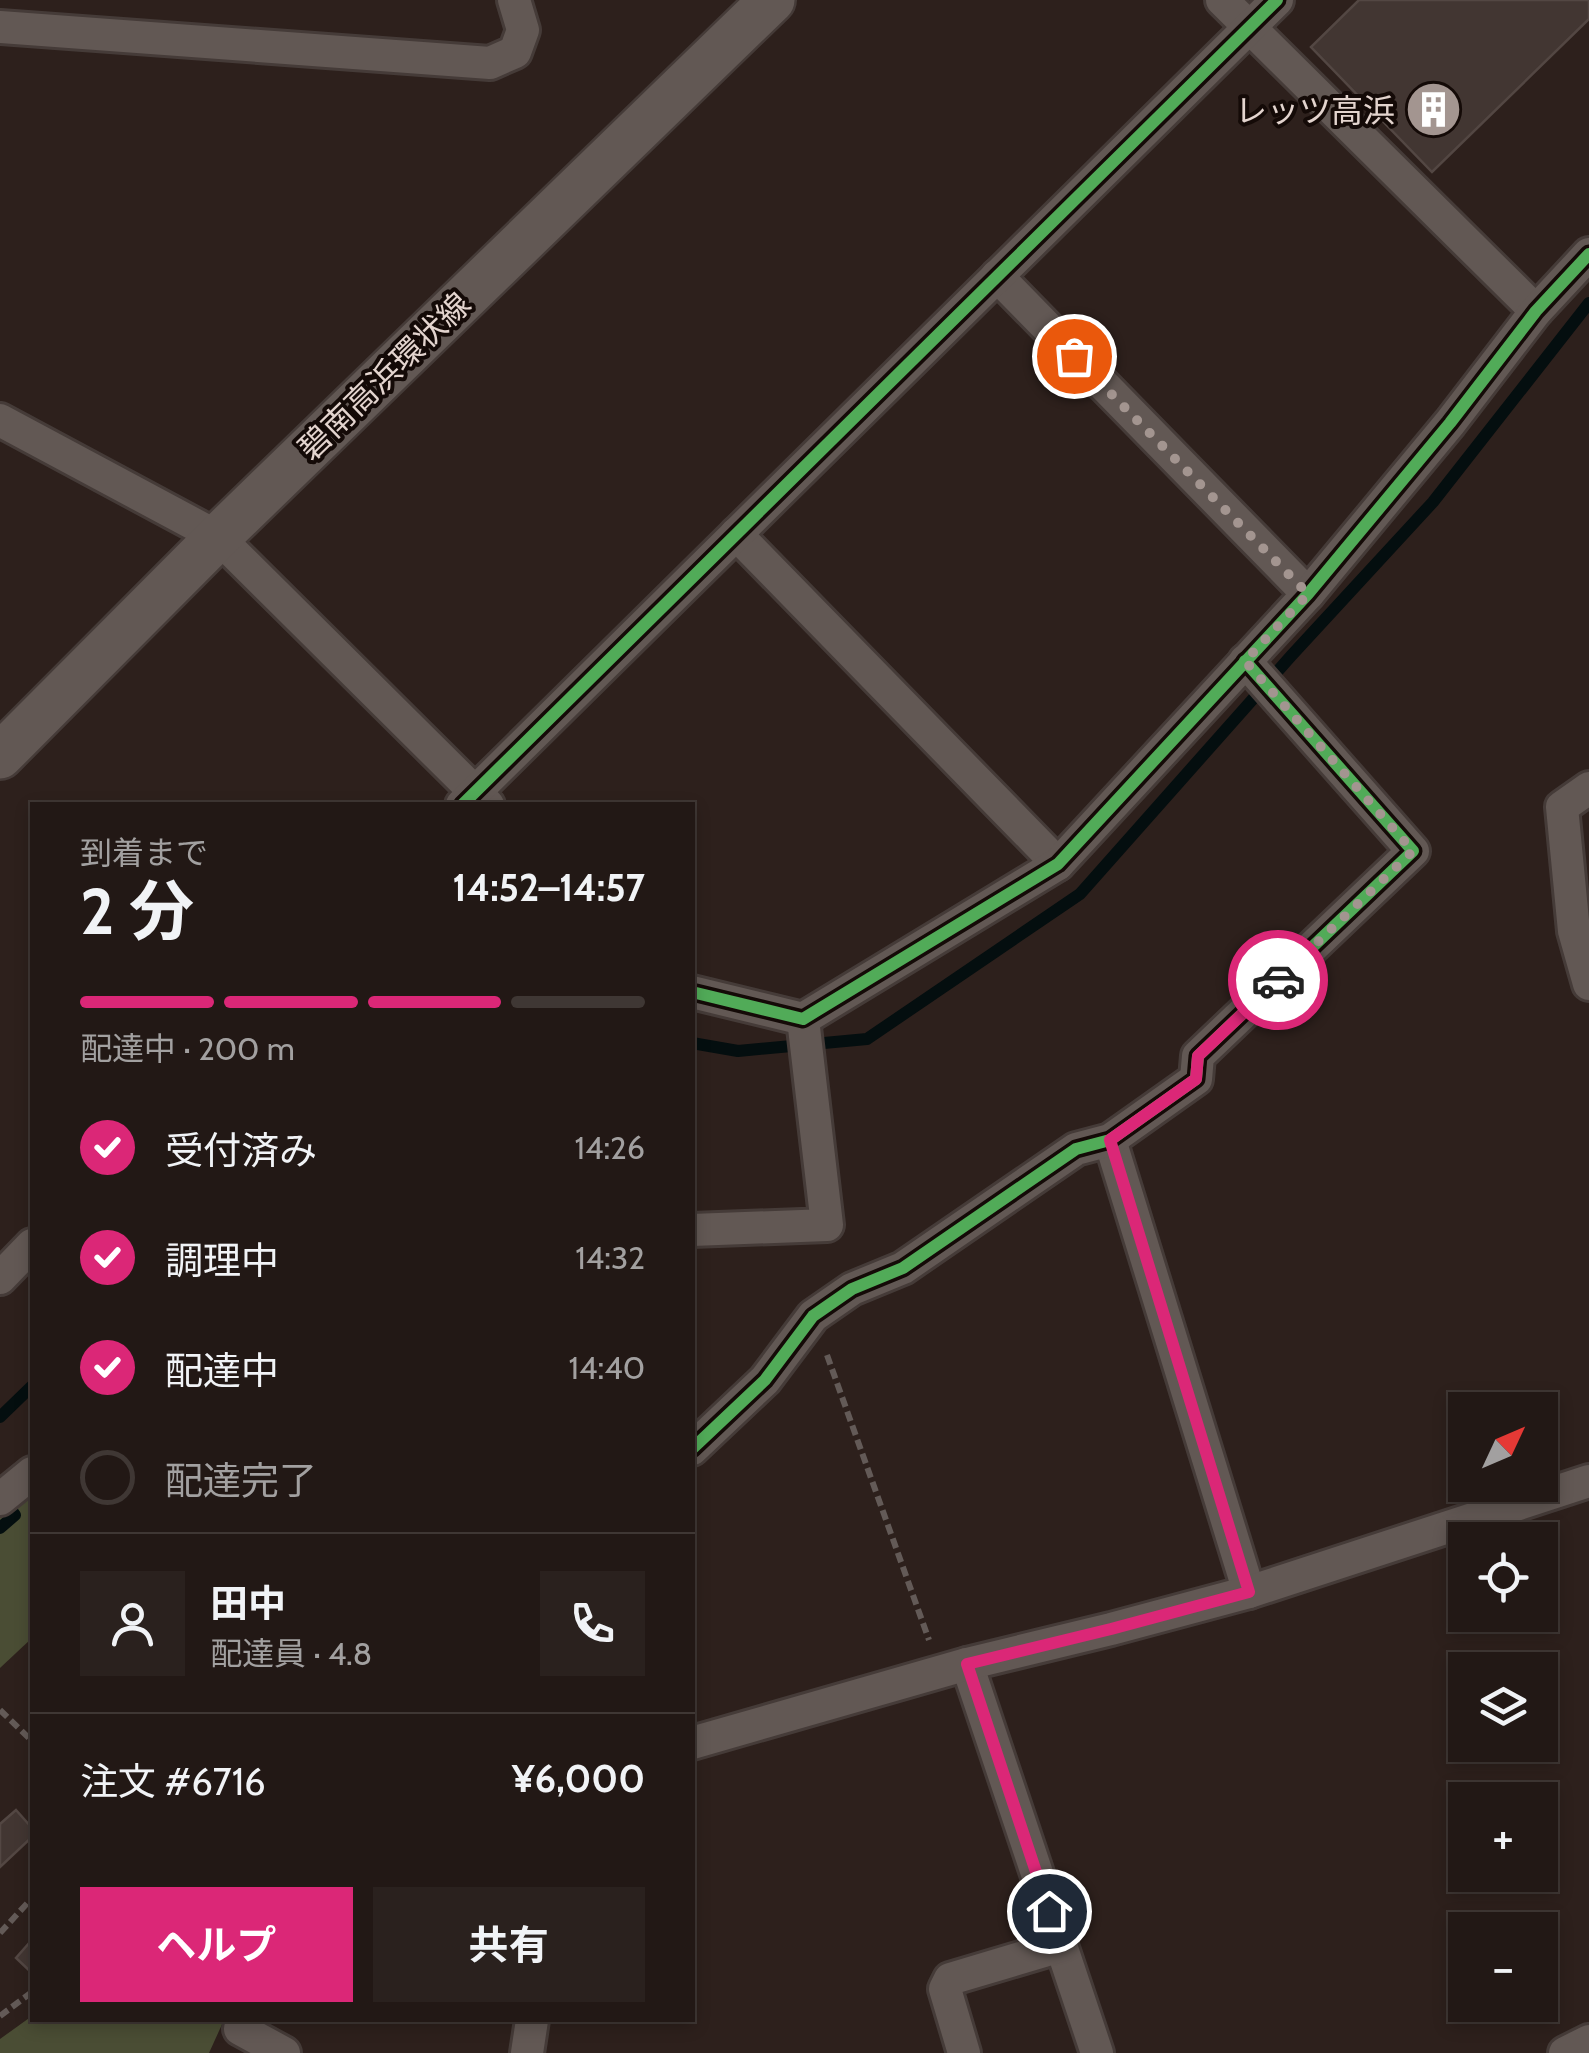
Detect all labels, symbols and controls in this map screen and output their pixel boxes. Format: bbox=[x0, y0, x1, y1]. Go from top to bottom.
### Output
building icon: レッツ高浜 bbox=[1404, 80, 1464, 140]
place label: レッツ高浜 bbox=[1235, 91, 1395, 130]
street label: 碧南高浜環状線 bbox=[290, 284, 478, 468]
pin bbox=[1032, 314, 1117, 399]
icon: bag bbox=[1047, 329, 1102, 384]
text: 到着まで bbox=[80, 833, 208, 872]
text: 14:52–14:57 bbox=[453, 864, 645, 911]
text: 2 分 bbox=[80, 871, 194, 950]
courier bbox=[1228, 930, 1328, 1030]
icon: car bbox=[1251, 953, 1306, 1008]
text: 配達中 · 200 m bbox=[80, 1029, 295, 1068]
icon: check bbox=[80, 1120, 135, 1175]
text: 受付済み bbox=[165, 1127, 317, 1174]
text: 14:26 bbox=[574, 1128, 645, 1167]
icon: check bbox=[80, 1230, 135, 1285]
text: 調理中 bbox=[165, 1237, 279, 1284]
text: 14:32 bbox=[575, 1238, 645, 1277]
icon: check bbox=[80, 1340, 135, 1395]
text: 配達中 bbox=[165, 1347, 279, 1394]
text: 14:40 bbox=[569, 1348, 645, 1387]
north arrow bbox=[1448, 1392, 1558, 1502]
map controls bbox=[1448, 1392, 1558, 2022]
text: 配達完了 bbox=[165, 1457, 317, 1504]
button: locate bbox=[1448, 1522, 1558, 1632]
button: person bbox=[80, 1571, 185, 1676]
button: phone bbox=[540, 1571, 645, 1676]
text: 田中 bbox=[210, 1580, 286, 1627]
text: 配達員 · 4.8 bbox=[210, 1634, 372, 1673]
button: layers bbox=[1448, 1652, 1558, 1762]
text: ¥6,000 bbox=[512, 1755, 645, 1802]
text: 注文 #6716 bbox=[80, 1758, 266, 1805]
button: + bbox=[1448, 1782, 1558, 1892]
pin bbox=[1007, 1869, 1092, 1954]
icon: home bbox=[1022, 1884, 1077, 1939]
button: ヘルプ bbox=[80, 1887, 353, 2002]
button: 共有 bbox=[373, 1887, 645, 2002]
button: − bbox=[1448, 1912, 1558, 2022]

